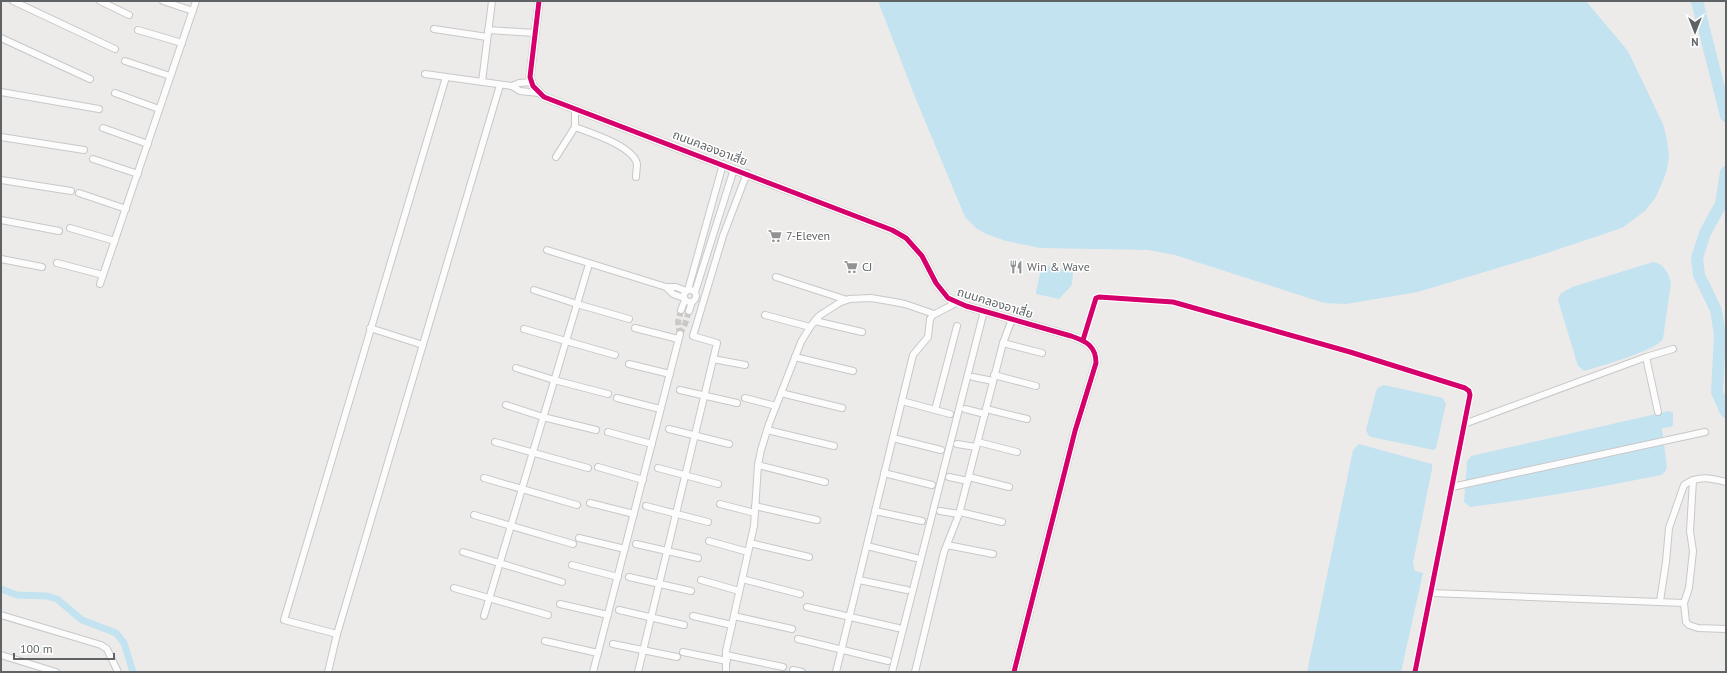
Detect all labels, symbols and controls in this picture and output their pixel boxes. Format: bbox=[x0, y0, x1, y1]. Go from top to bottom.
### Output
north arrow bbox=[1675, 12, 1715, 52]
text: N bbox=[1691, 35, 1699, 49]
street label: ถนนคลองอาเสี่ย bbox=[671, 126, 750, 169]
supermarket icon: 7-Eleven bbox=[767, 228, 783, 244]
place label: 7-Eleven bbox=[786, 228, 830, 243]
supermarket icon: CJ bbox=[843, 259, 859, 275]
place label: CJ bbox=[862, 259, 872, 274]
restaurant icon: Win & Wave bbox=[1008, 259, 1024, 275]
place label: Win & Wave bbox=[1027, 259, 1090, 274]
street label: ถนนคลองอาเสี่ย bbox=[955, 283, 1035, 321]
scale bar bbox=[14, 635, 114, 661]
text: 100 m bbox=[20, 641, 53, 656]

